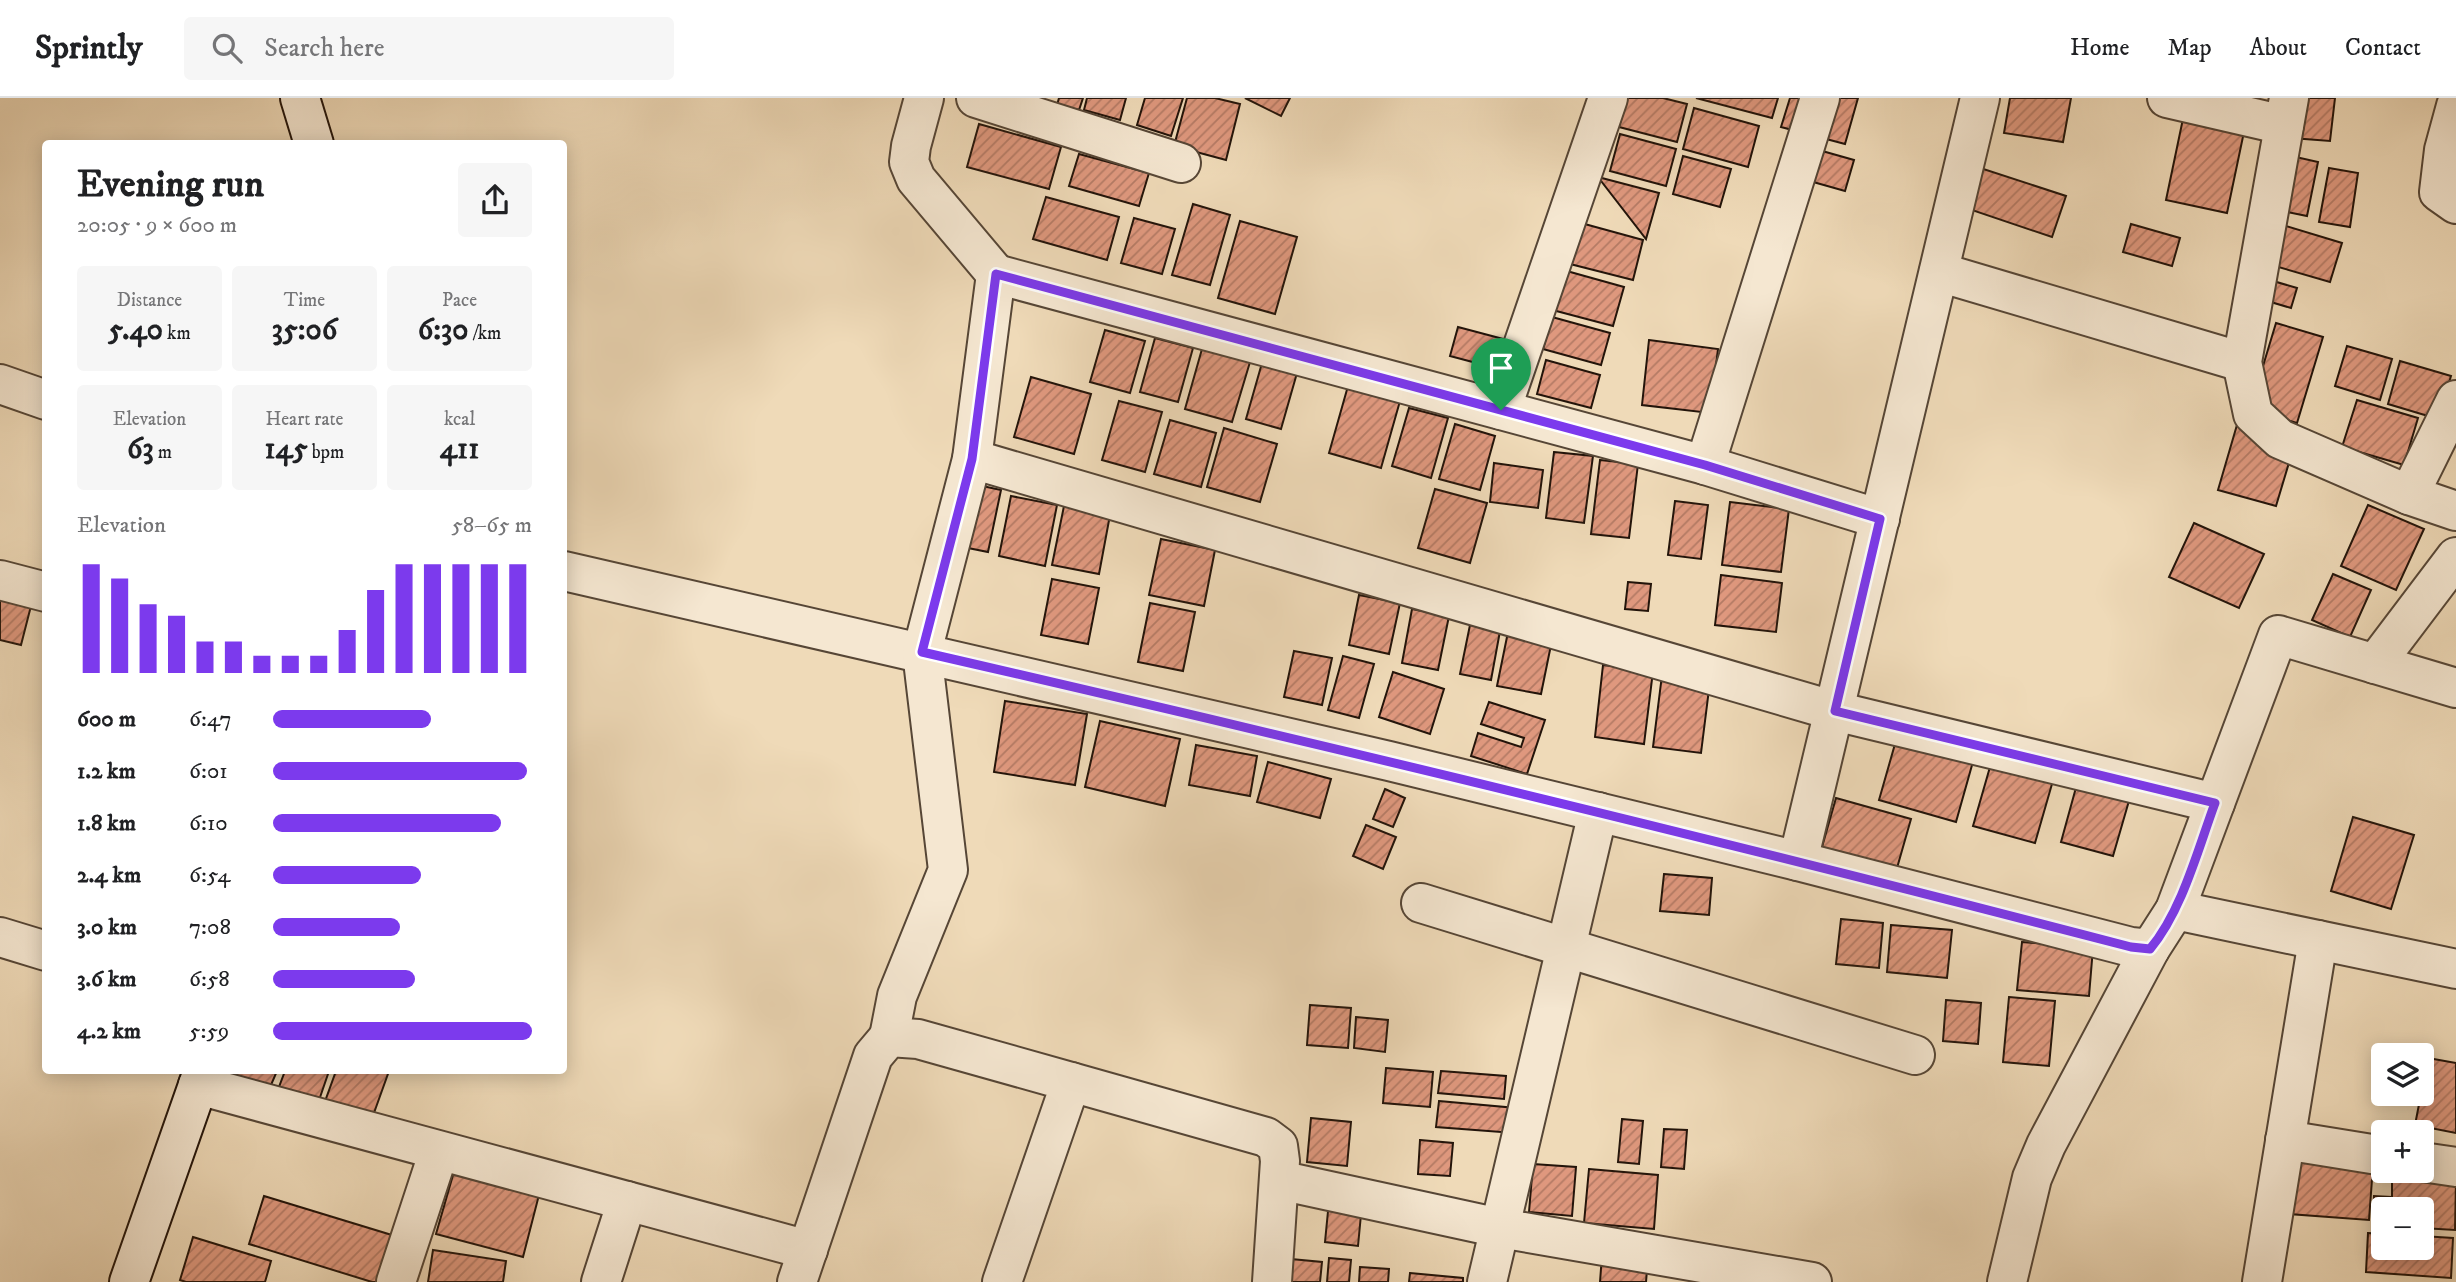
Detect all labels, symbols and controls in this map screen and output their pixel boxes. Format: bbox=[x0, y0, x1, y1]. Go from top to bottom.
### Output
search box bbox=[184, 17, 674, 80]
text: Sprintly bbox=[35, 28, 142, 69]
icon: search bbox=[208, 29, 246, 67]
text: Search here bbox=[264, 32, 385, 65]
text: Home bbox=[2070, 33, 2129, 63]
text: Map bbox=[2167, 33, 2212, 63]
text: About bbox=[2250, 33, 2307, 63]
text: Contact bbox=[2345, 33, 2421, 63]
text: Evening run bbox=[77, 161, 264, 209]
button: share bbox=[458, 163, 532, 237]
text: 20:05 · 9 × 600 m bbox=[77, 211, 237, 240]
text: Distance bbox=[117, 289, 182, 312]
text: Time bbox=[284, 289, 325, 312]
text: Pace bbox=[442, 289, 477, 312]
text: 5.40 bbox=[108, 312, 163, 349]
text: 35:06 bbox=[272, 312, 337, 349]
text: 6:30 bbox=[418, 312, 468, 349]
text: km bbox=[163, 322, 191, 345]
text: /km bbox=[468, 322, 501, 345]
pin bbox=[1471, 338, 1531, 410]
icon: arrive bbox=[1482, 349, 1520, 387]
text: Elevation bbox=[113, 408, 186, 431]
text: Heart rate bbox=[266, 408, 343, 431]
text: kcal bbox=[444, 408, 475, 431]
text: 63 bbox=[127, 431, 154, 468]
text: 145 bbox=[265, 431, 308, 468]
text: 411 bbox=[440, 431, 479, 468]
text: m bbox=[154, 441, 172, 464]
text: bpm bbox=[308, 441, 344, 464]
text: Elevation bbox=[77, 511, 166, 540]
text: 58–65 m bbox=[451, 511, 532, 540]
text: 600 m bbox=[77, 705, 136, 734]
text: 6:47 bbox=[189, 705, 232, 734]
text: 1.2 km bbox=[77, 757, 136, 786]
text: 6:01 bbox=[189, 757, 228, 786]
text: 1.8 km bbox=[77, 809, 136, 838]
text: 6:10 bbox=[189, 809, 228, 838]
text: 2.4 km bbox=[77, 861, 141, 890]
text: 6:54 bbox=[189, 861, 230, 890]
text: 3.0 km bbox=[77, 913, 137, 942]
text: 7:08 bbox=[189, 913, 231, 942]
text: 3.6 km bbox=[77, 965, 137, 994]
text: 6:58 bbox=[189, 965, 230, 994]
text: 4.2 km bbox=[77, 1017, 141, 1046]
text: 5:59 bbox=[189, 1017, 229, 1046]
map controls bbox=[2371, 1043, 2434, 1260]
button: layers bbox=[2371, 1043, 2434, 1106]
button: + bbox=[2371, 1120, 2434, 1183]
button: − bbox=[2371, 1197, 2434, 1260]

